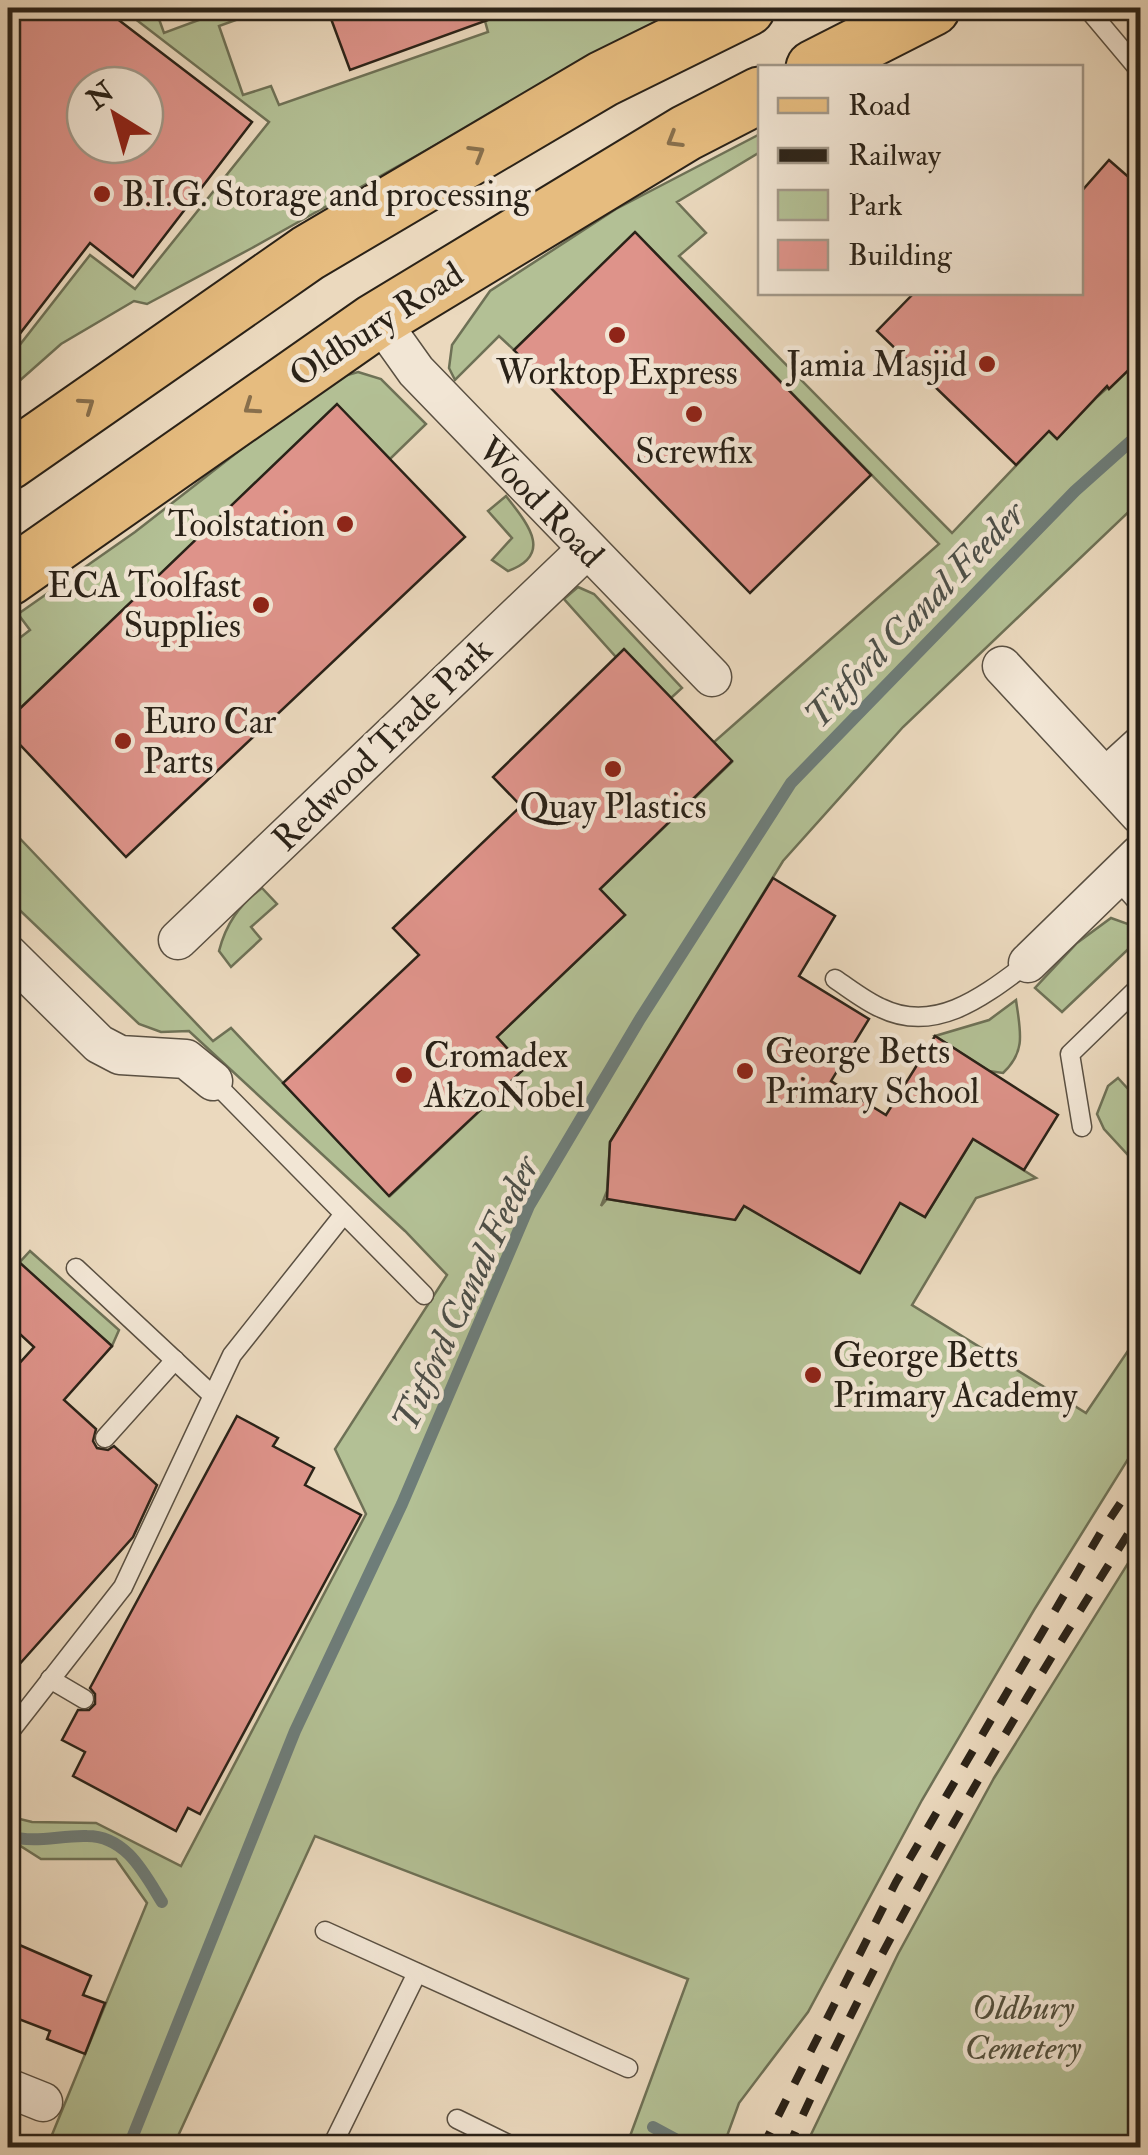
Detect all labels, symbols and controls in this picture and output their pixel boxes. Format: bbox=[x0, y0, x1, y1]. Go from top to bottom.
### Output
north arrow bbox=[65, 65, 165, 165]
legend bbox=[758, 65, 1083, 295]
text: N bbox=[80, 74, 122, 118]
text: Road bbox=[848, 87, 911, 124]
one-way arrow bbox=[667, 128, 685, 147]
text: Railway bbox=[848, 137, 942, 174]
one-way arrow bbox=[466, 146, 484, 165]
place label: B.I.G. Storage and processing bbox=[122, 173, 531, 217]
marker: B.I.G. Storage and processing bbox=[91, 183, 113, 205]
text: Park bbox=[848, 187, 903, 224]
text: Building bbox=[848, 237, 953, 274]
street label: Oldbury Road bbox=[281, 252, 472, 397]
marker: Worktop Express bbox=[606, 324, 628, 346]
place label: Jamia Masjid bbox=[785, 343, 967, 387]
place label: Worktop Express bbox=[495, 351, 738, 395]
marker: Jamia Masjid bbox=[976, 353, 998, 375]
one-way arrow bbox=[244, 395, 263, 413]
one-way arrow bbox=[76, 399, 94, 417]
marker: Screwfix bbox=[683, 403, 705, 425]
street label: Wood Road bbox=[467, 428, 613, 577]
place label: Screwfix bbox=[635, 430, 753, 474]
water label: Titford Canal Feeder bbox=[794, 490, 1037, 738]
place label: Toolstation bbox=[168, 503, 325, 547]
marker: Toolstation bbox=[334, 513, 356, 535]
place label: ECA Toolfast Supplies bbox=[48, 564, 241, 648]
marker: ECA Toolfast Supplies bbox=[250, 594, 272, 616]
street label: Redwood Trade Park bbox=[264, 628, 502, 861]
place label: Euro Car Parts bbox=[143, 700, 276, 784]
marker: Euro Car Parts bbox=[112, 730, 134, 752]
marker: Quay Plastics bbox=[602, 758, 624, 780]
place label: Quay Plastics bbox=[520, 785, 706, 829]
place label: George Betts Primary School bbox=[765, 1030, 979, 1114]
place label: Cromadex AkzoNobel bbox=[423, 1034, 585, 1118]
marker: George Betts Primary School bbox=[734, 1060, 756, 1082]
marker: Cromadex AkzoNobel bbox=[393, 1064, 415, 1086]
water label: Titford Canal Feeder bbox=[381, 1147, 551, 1439]
place label: George Betts Primary Academy bbox=[833, 1334, 1078, 1418]
marker: George Betts Primary Academy bbox=[802, 1364, 824, 1386]
park label: Oldbury Cemetery bbox=[965, 1986, 1082, 2070]

